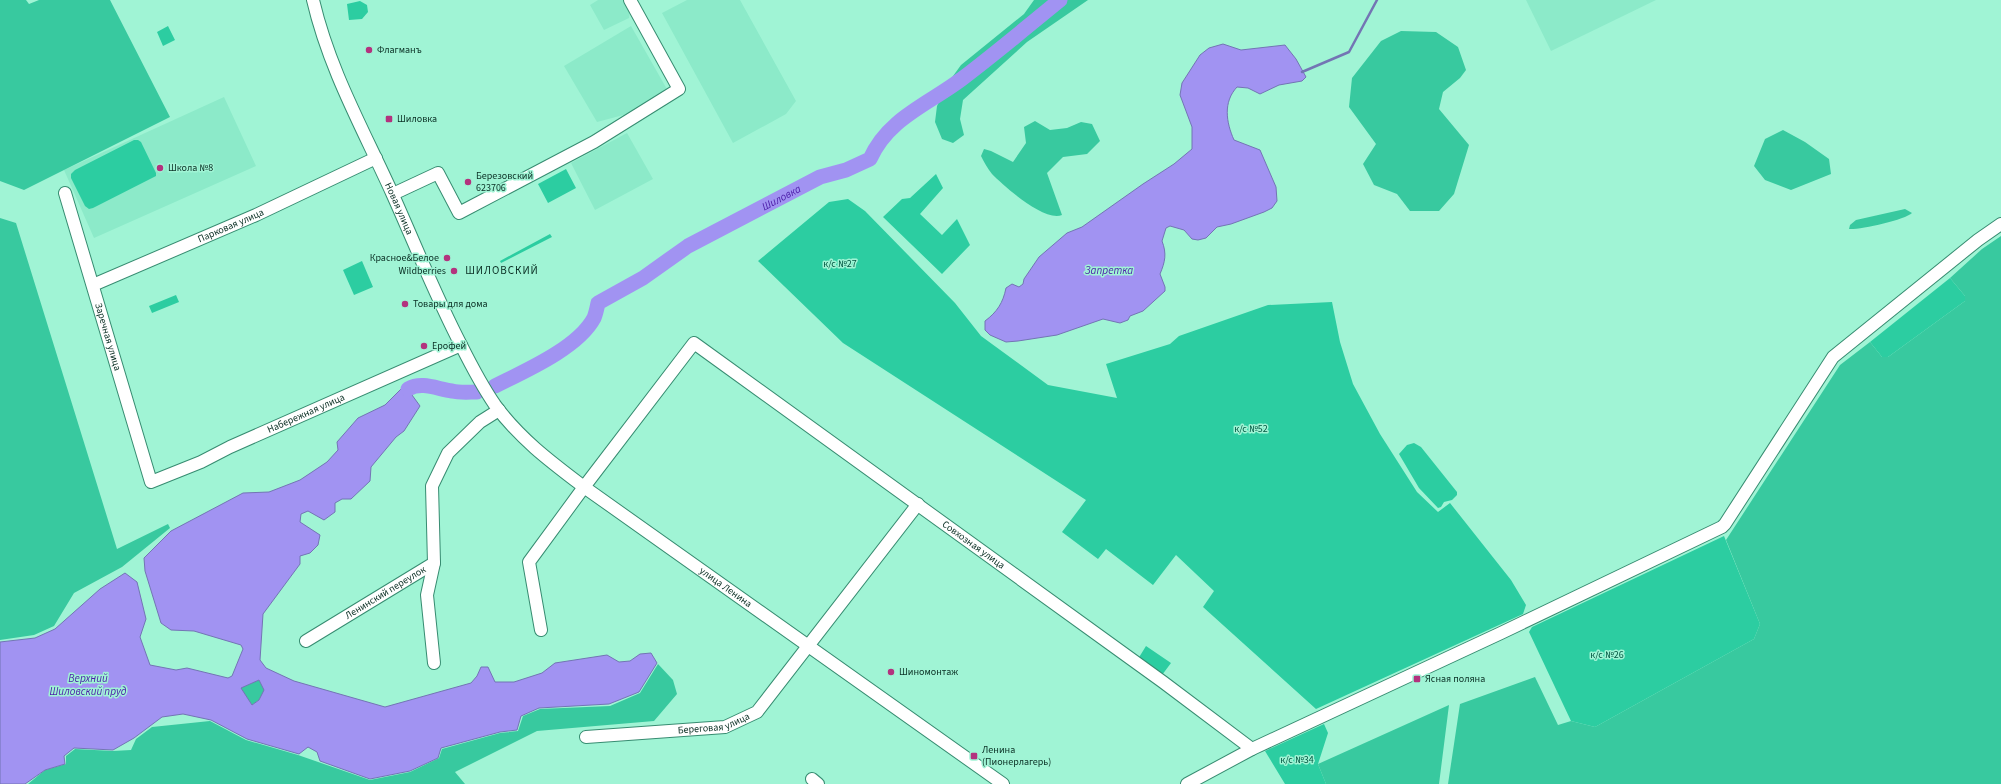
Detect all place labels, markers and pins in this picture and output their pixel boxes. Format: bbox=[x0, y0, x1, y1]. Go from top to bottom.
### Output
place label: Флагманъ bbox=[377, 43, 422, 57]
marker: Флагманъ bbox=[364, 45, 374, 55]
place label: Шиловка bbox=[397, 112, 437, 126]
marker: Шиловка bbox=[384, 114, 394, 124]
place label: Школа №8 bbox=[168, 161, 213, 175]
marker: Школа №8 bbox=[155, 163, 165, 173]
place label: Березовский 623706 bbox=[476, 169, 533, 195]
marker: Березовский 623706 bbox=[463, 177, 473, 187]
place label: Красное&Белое bbox=[370, 251, 439, 265]
marker: Красное&Белое bbox=[442, 253, 452, 263]
place label: Wildberries bbox=[399, 264, 446, 278]
marker: Wildberries bbox=[449, 266, 459, 276]
place label: Товары для дома bbox=[413, 297, 488, 311]
marker: Товары для дома bbox=[400, 299, 410, 309]
place label: Ерофей bbox=[432, 339, 466, 353]
marker: Ерофей bbox=[419, 341, 429, 351]
place label: Шиномонтаж bbox=[899, 665, 958, 679]
marker: Шиномонтаж bbox=[886, 667, 896, 677]
place label: Ясная поляна bbox=[1425, 672, 1485, 686]
marker: Ясная поляна bbox=[1412, 674, 1422, 684]
place label: Ленина (Пионерлагерь) bbox=[982, 743, 1051, 769]
marker: Ленина (Пионерлагерь) bbox=[969, 751, 979, 761]

